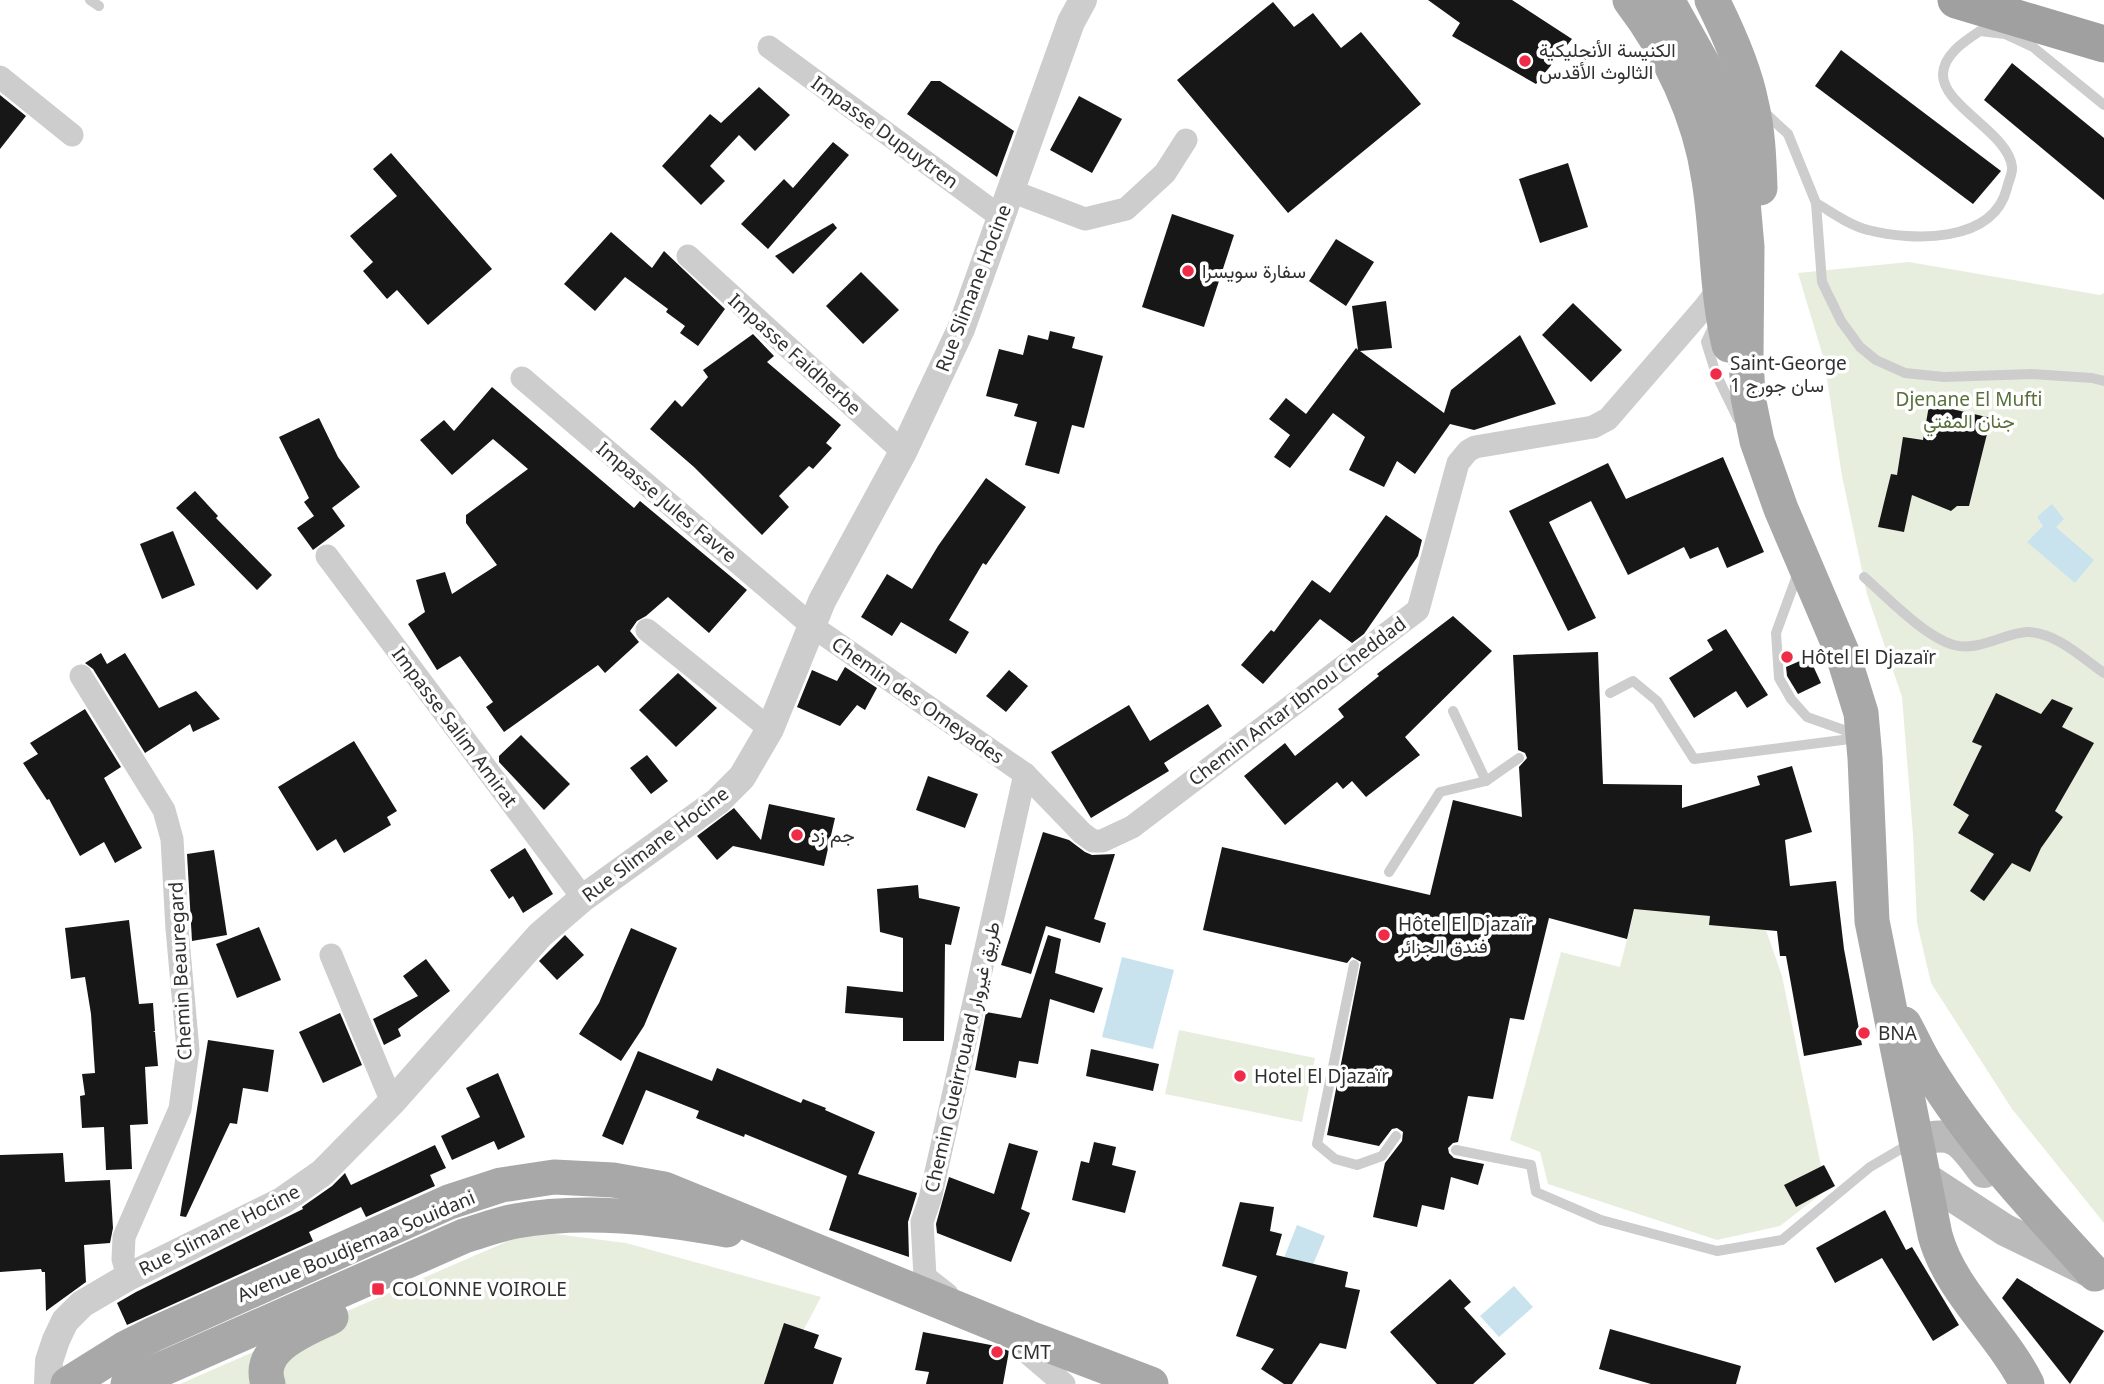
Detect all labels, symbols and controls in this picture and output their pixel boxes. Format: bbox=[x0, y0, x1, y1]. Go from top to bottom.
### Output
place label: الكنيسة الأنجليكية الثالوث الأقدس bbox=[1539, 37, 1676, 85]
marker: الكنيسة الأنجليكية الثالوث الأقدس bbox=[1517, 53, 1533, 69]
street label: Impasse Dupuytren bbox=[806, 70, 964, 194]
street label: Rue Slimane Hocine bbox=[929, 201, 1017, 375]
place label: سفارة سويسرا bbox=[1202, 258, 1306, 284]
marker: سفارة سويسرا bbox=[1180, 263, 1196, 279]
street label: Impasse Faidherbe bbox=[723, 287, 867, 421]
place label: Saint-George 1 سان جورج bbox=[1730, 350, 1847, 398]
marker: Saint-George 1 سان جورج bbox=[1708, 366, 1724, 382]
park label: Djenane El Mufti جنان المفتي bbox=[1896, 386, 2042, 437]
street label: Impasse Jules Favre bbox=[591, 436, 743, 568]
street label: Chemin Antar Ibnou Cheddad bbox=[1183, 611, 1411, 791]
street label: Chemin des Omeyades bbox=[827, 631, 1009, 769]
street label: Impasse Salim Amirat bbox=[386, 642, 524, 812]
place label: Hôtel El Djazaïr bbox=[1801, 644, 1936, 670]
marker: Hôtel El Djazaïr bbox=[1779, 649, 1795, 665]
street label: Rue Slimane Hocine bbox=[576, 780, 734, 908]
place label: جم زد bbox=[811, 822, 855, 848]
marker: جم زد bbox=[789, 827, 805, 843]
street label: Chemin Beauregard bbox=[162, 881, 198, 1061]
place label: Hôtel El Djazaïr فندق الجزائر bbox=[1397, 911, 1533, 959]
street label: Chemin Gueirrouard طريق غيروار bbox=[918, 919, 1006, 1195]
marker: Hôtel El Djazaïr فندق الجزائر bbox=[1376, 927, 1392, 943]
place label: BNA bbox=[1878, 1020, 1918, 1046]
marker: BNA bbox=[1856, 1025, 1872, 1041]
place label: Hotel El Djazaïr bbox=[1254, 1063, 1389, 1089]
marker: Hotel El Djazaïr bbox=[1232, 1068, 1248, 1084]
street label: Rue Slimane Hocine bbox=[134, 1178, 304, 1282]
street label: Avenue Boudjemaa Souidani bbox=[233, 1184, 479, 1308]
place label: COLONNE VOIROLE bbox=[392, 1276, 567, 1302]
marker: COLONNE VOIROLE bbox=[370, 1281, 386, 1297]
place label: CMT bbox=[1011, 1339, 1051, 1365]
marker: CMT bbox=[989, 1344, 1005, 1360]

